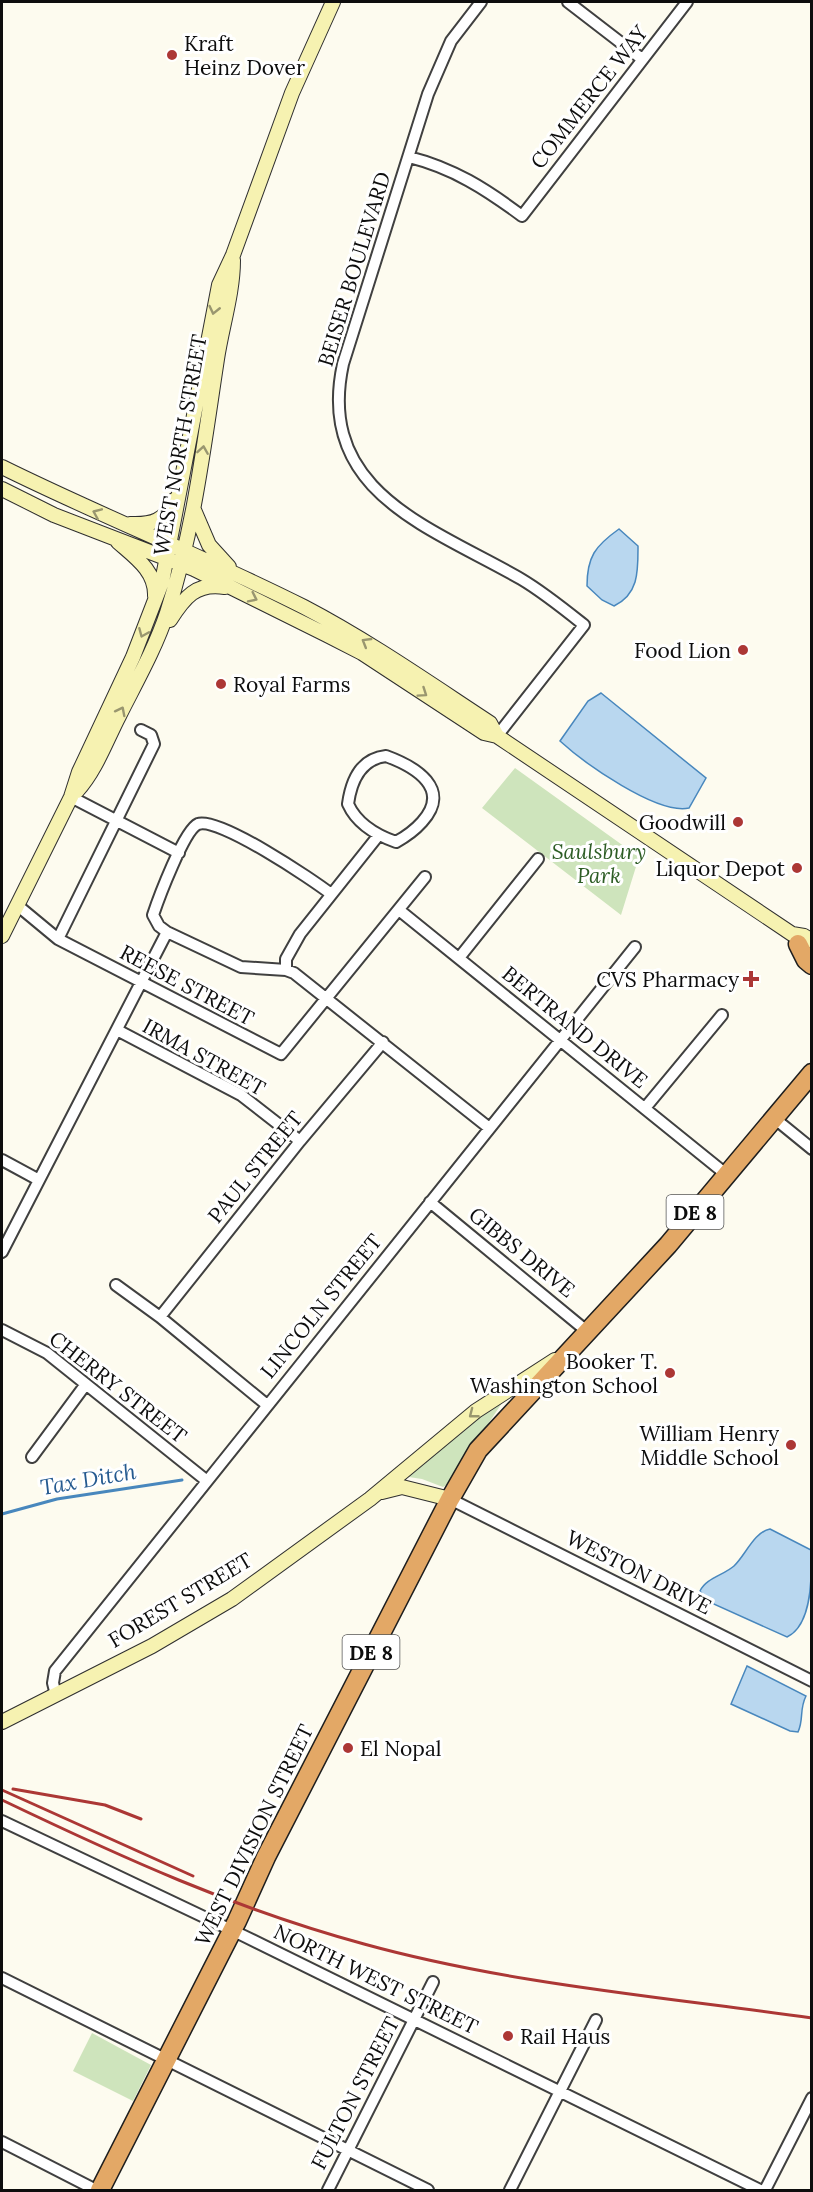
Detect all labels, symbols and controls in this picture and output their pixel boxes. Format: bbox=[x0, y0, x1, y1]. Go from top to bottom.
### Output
street label: COMMERCE WAY bbox=[524, 19, 654, 174]
place label: Kraft Heinz Dover bbox=[184, 30, 305, 81]
marker: Kraft Heinz Dover bbox=[165, 48, 179, 62]
street label: BEISER BOULEVARD bbox=[312, 168, 396, 370]
one-way arrow bbox=[208, 305, 221, 315]
street label: WEST NORTH STREET bbox=[147, 332, 213, 558]
one-way arrow bbox=[196, 446, 208, 455]
one-way arrow bbox=[93, 508, 104, 520]
one-way arrow bbox=[246, 591, 257, 603]
one-way arrow bbox=[138, 627, 150, 638]
place label: Food Lion bbox=[634, 637, 731, 664]
one-way arrow bbox=[362, 638, 372, 650]
marker: Food Lion bbox=[736, 643, 750, 657]
place label: Royal Farms bbox=[233, 671, 350, 698]
marker: Royal Farms bbox=[214, 677, 228, 691]
one-way arrow bbox=[416, 686, 427, 697]
one-way arrow bbox=[114, 706, 126, 717]
place label: Goodwill bbox=[639, 809, 726, 836]
marker: Goodwill bbox=[731, 815, 745, 829]
park label: Saulsbury Park bbox=[552, 838, 646, 889]
place label: Liquor Depot bbox=[655, 855, 786, 882]
marker: Liquor Depot bbox=[790, 861, 804, 875]
street label: REESE STREET bbox=[115, 938, 259, 1032]
street label: BERTRAND DRIVE bbox=[497, 960, 653, 1094]
place label: CVS Pharmacy bbox=[596, 966, 739, 993]
marker: CVS Pharmacy bbox=[744, 972, 758, 986]
street label: IRMA STREET bbox=[138, 1012, 270, 1102]
street label: PAUL STREET bbox=[202, 1106, 308, 1228]
road number: DE 8 bbox=[666, 1195, 724, 1229]
street label: GIBBS DRIVE bbox=[463, 1201, 581, 1303]
street label: LINCOLN STREET bbox=[254, 1228, 388, 1384]
street label: CHERRY STREET bbox=[44, 1325, 192, 1449]
place label: Booker T. Washington School bbox=[470, 1348, 658, 1399]
marker: Booker T. Washington School bbox=[663, 1366, 677, 1380]
one-way arrow bbox=[468, 1407, 479, 1418]
place label: William Henry Middle School bbox=[640, 1420, 779, 1471]
marker: William Henry Middle School bbox=[784, 1438, 798, 1452]
water label: Tax Ditch bbox=[38, 1457, 139, 1501]
street label: WESTON DRIVE bbox=[562, 1524, 716, 1620]
street label: FOREST STREET bbox=[103, 1546, 257, 1654]
road number: DE 8 bbox=[342, 1635, 400, 1669]
street label: WEST DIVISION STREET bbox=[189, 1720, 319, 1950]
place label: El Nopal bbox=[360, 1735, 441, 1762]
marker: El Nopal bbox=[341, 1741, 355, 1755]
street label: NORTH WEST STREET bbox=[269, 1918, 483, 2040]
street label: FULTON STREET bbox=[305, 2012, 405, 2174]
place label: Rail Haus bbox=[520, 2023, 610, 2050]
marker: Rail Haus bbox=[501, 2029, 515, 2043]

